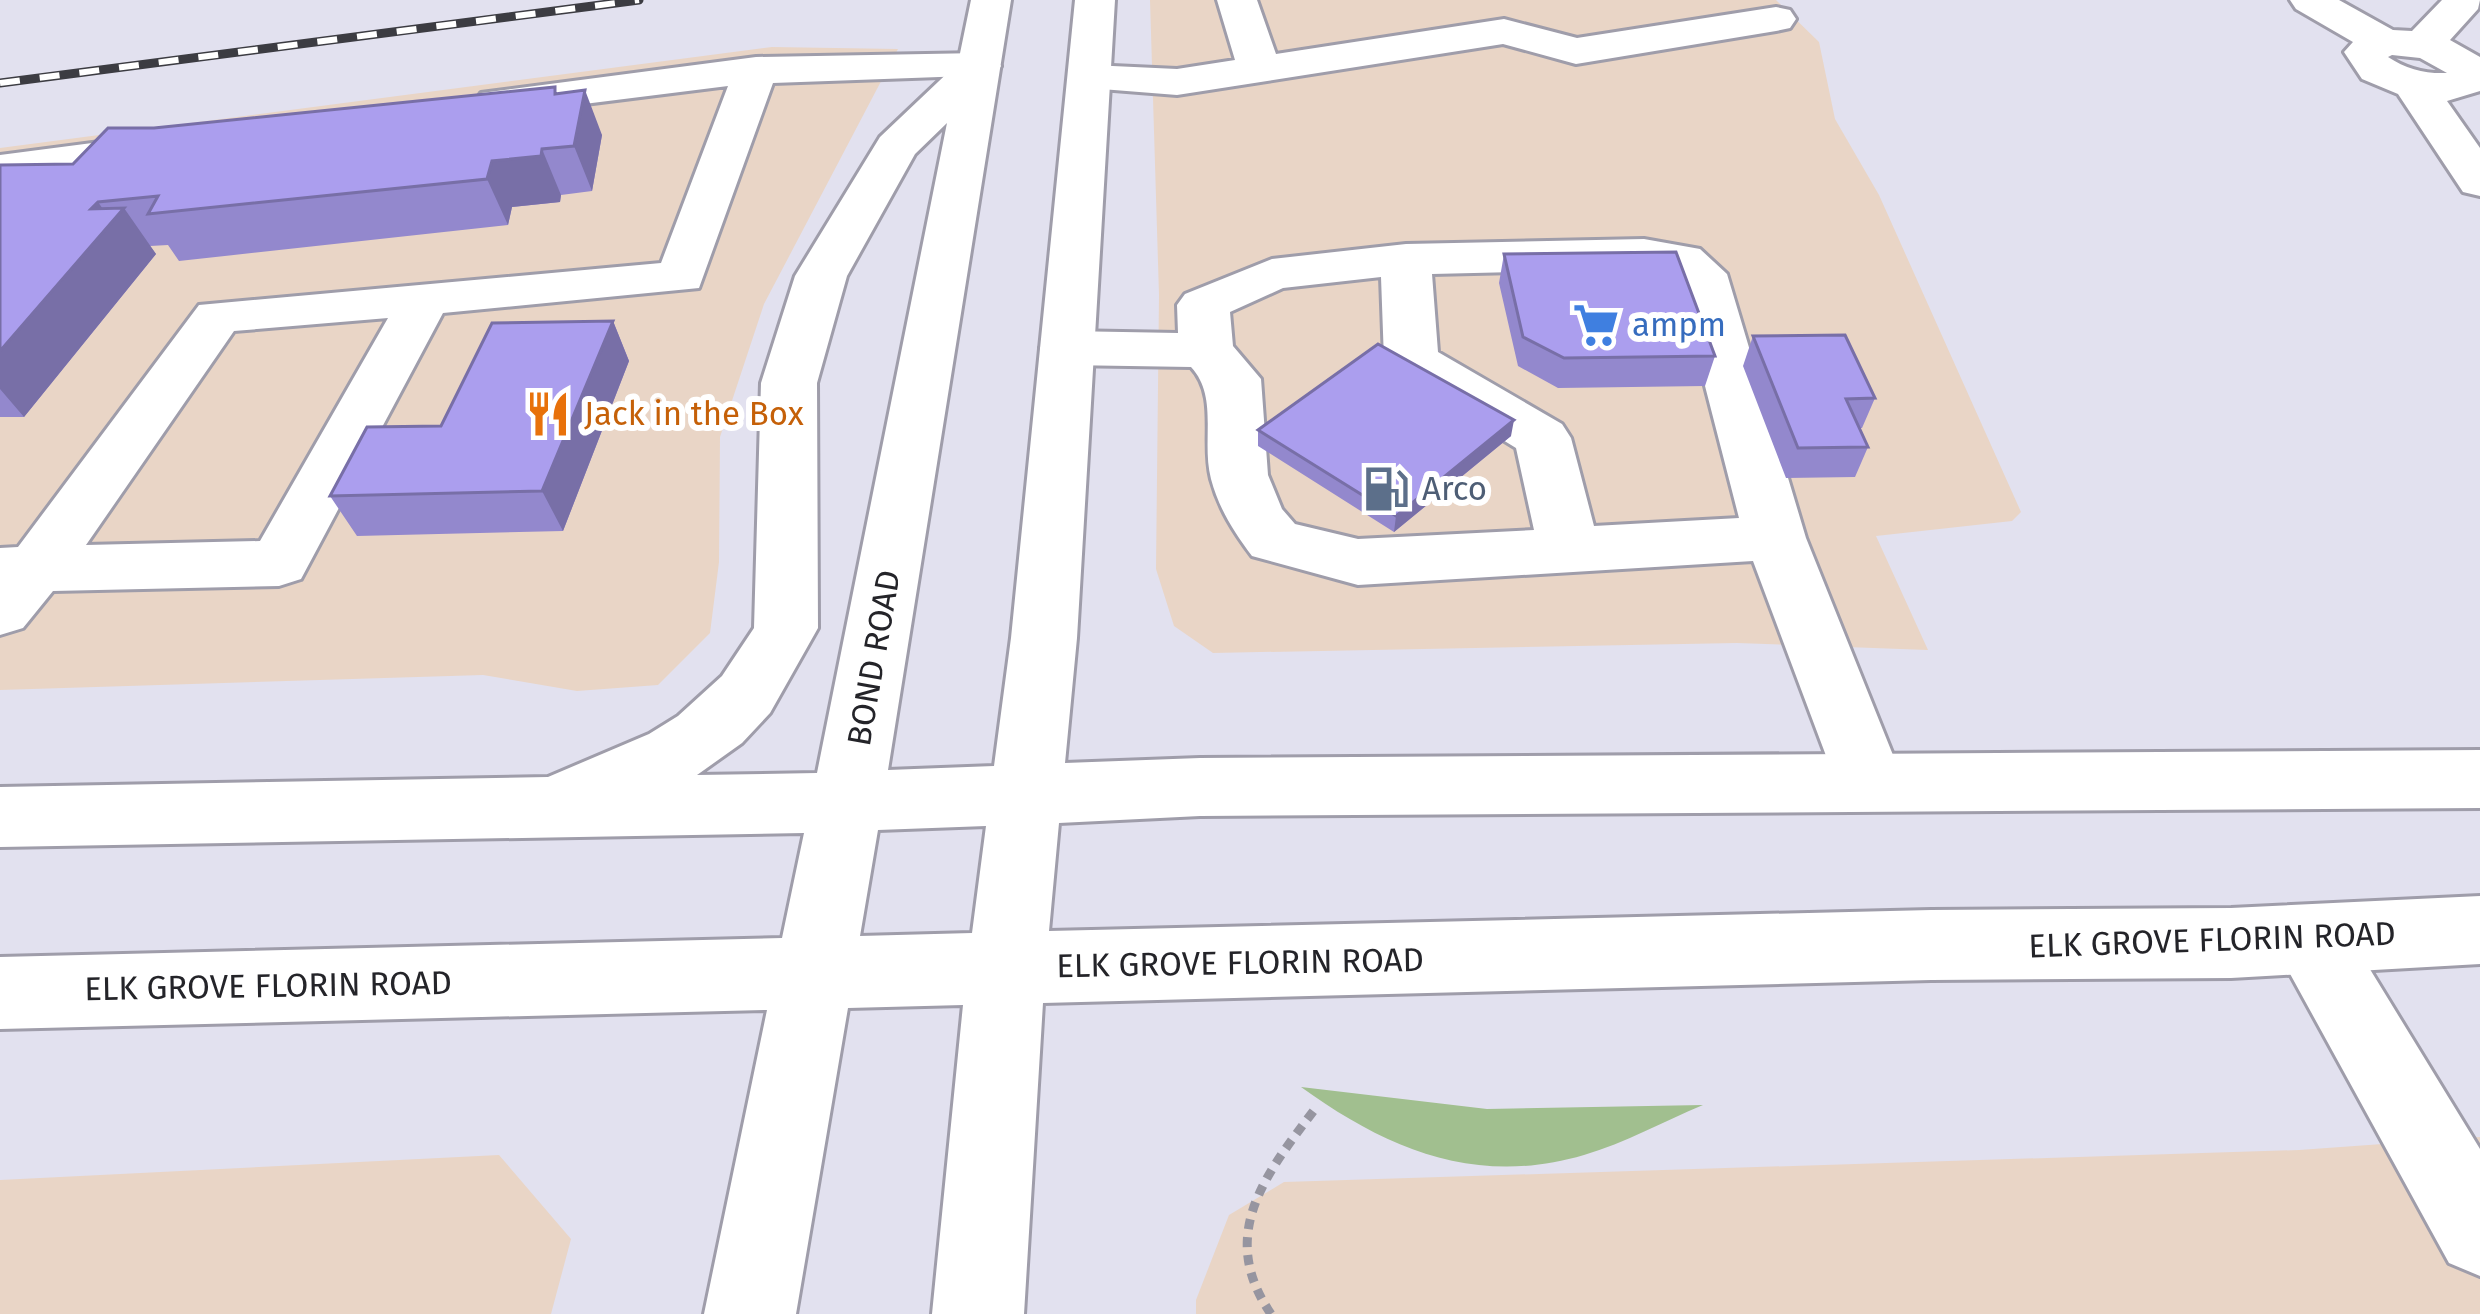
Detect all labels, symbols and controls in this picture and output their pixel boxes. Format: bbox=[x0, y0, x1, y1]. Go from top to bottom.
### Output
supermarket icon: ampm bbox=[1571, 300, 1621, 350]
place label: ampm bbox=[1632, 305, 1726, 345]
restaurant icon: Jack in the Box bbox=[523, 389, 573, 439]
place label: Jack in the Box bbox=[584, 394, 804, 434]
fuel station icon: Arco bbox=[1361, 464, 1411, 514]
place label: Arco bbox=[1422, 469, 1487, 509]
street label: BOND ROAD bbox=[839, 567, 909, 749]
street label: ELK GROVE FLORIN ROAD bbox=[2028, 914, 2396, 966]
street label: ELK GROVE FLORIN ROAD bbox=[1056, 940, 1424, 986]
street label: ELK GROVE FLORIN ROAD bbox=[84, 963, 452, 1009]

